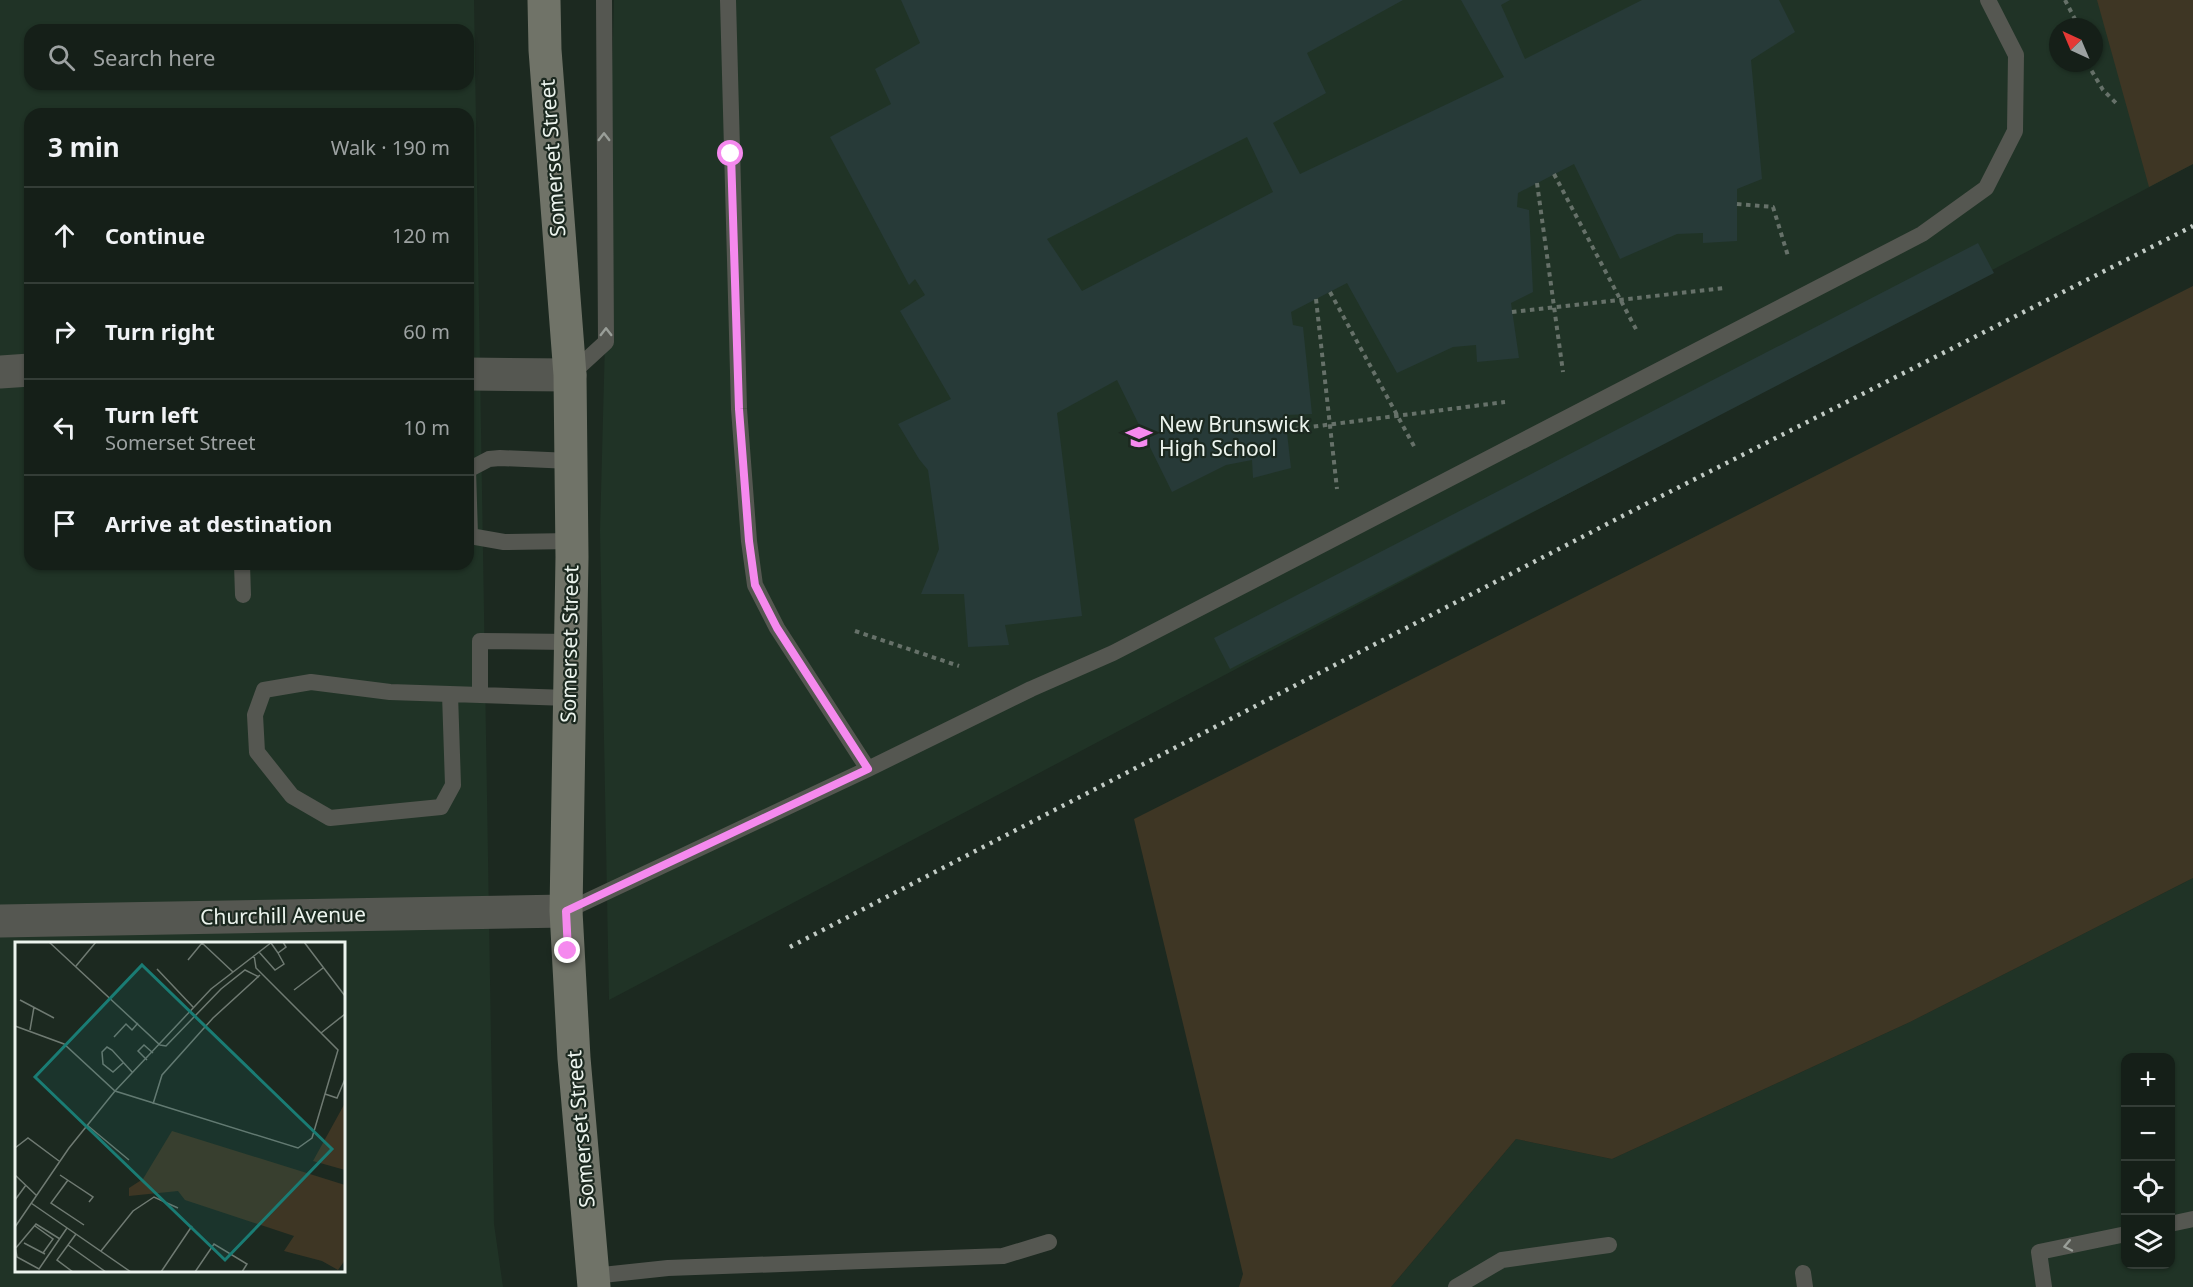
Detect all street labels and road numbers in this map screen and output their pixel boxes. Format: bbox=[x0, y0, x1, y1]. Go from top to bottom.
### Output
street label: Somerset Street bbox=[532, 78, 571, 238]
street label: Somerset Street bbox=[554, 564, 584, 723]
street label: Churchill Avenue bbox=[200, 900, 366, 930]
street label: Somerset Street bbox=[559, 1049, 601, 1209]

